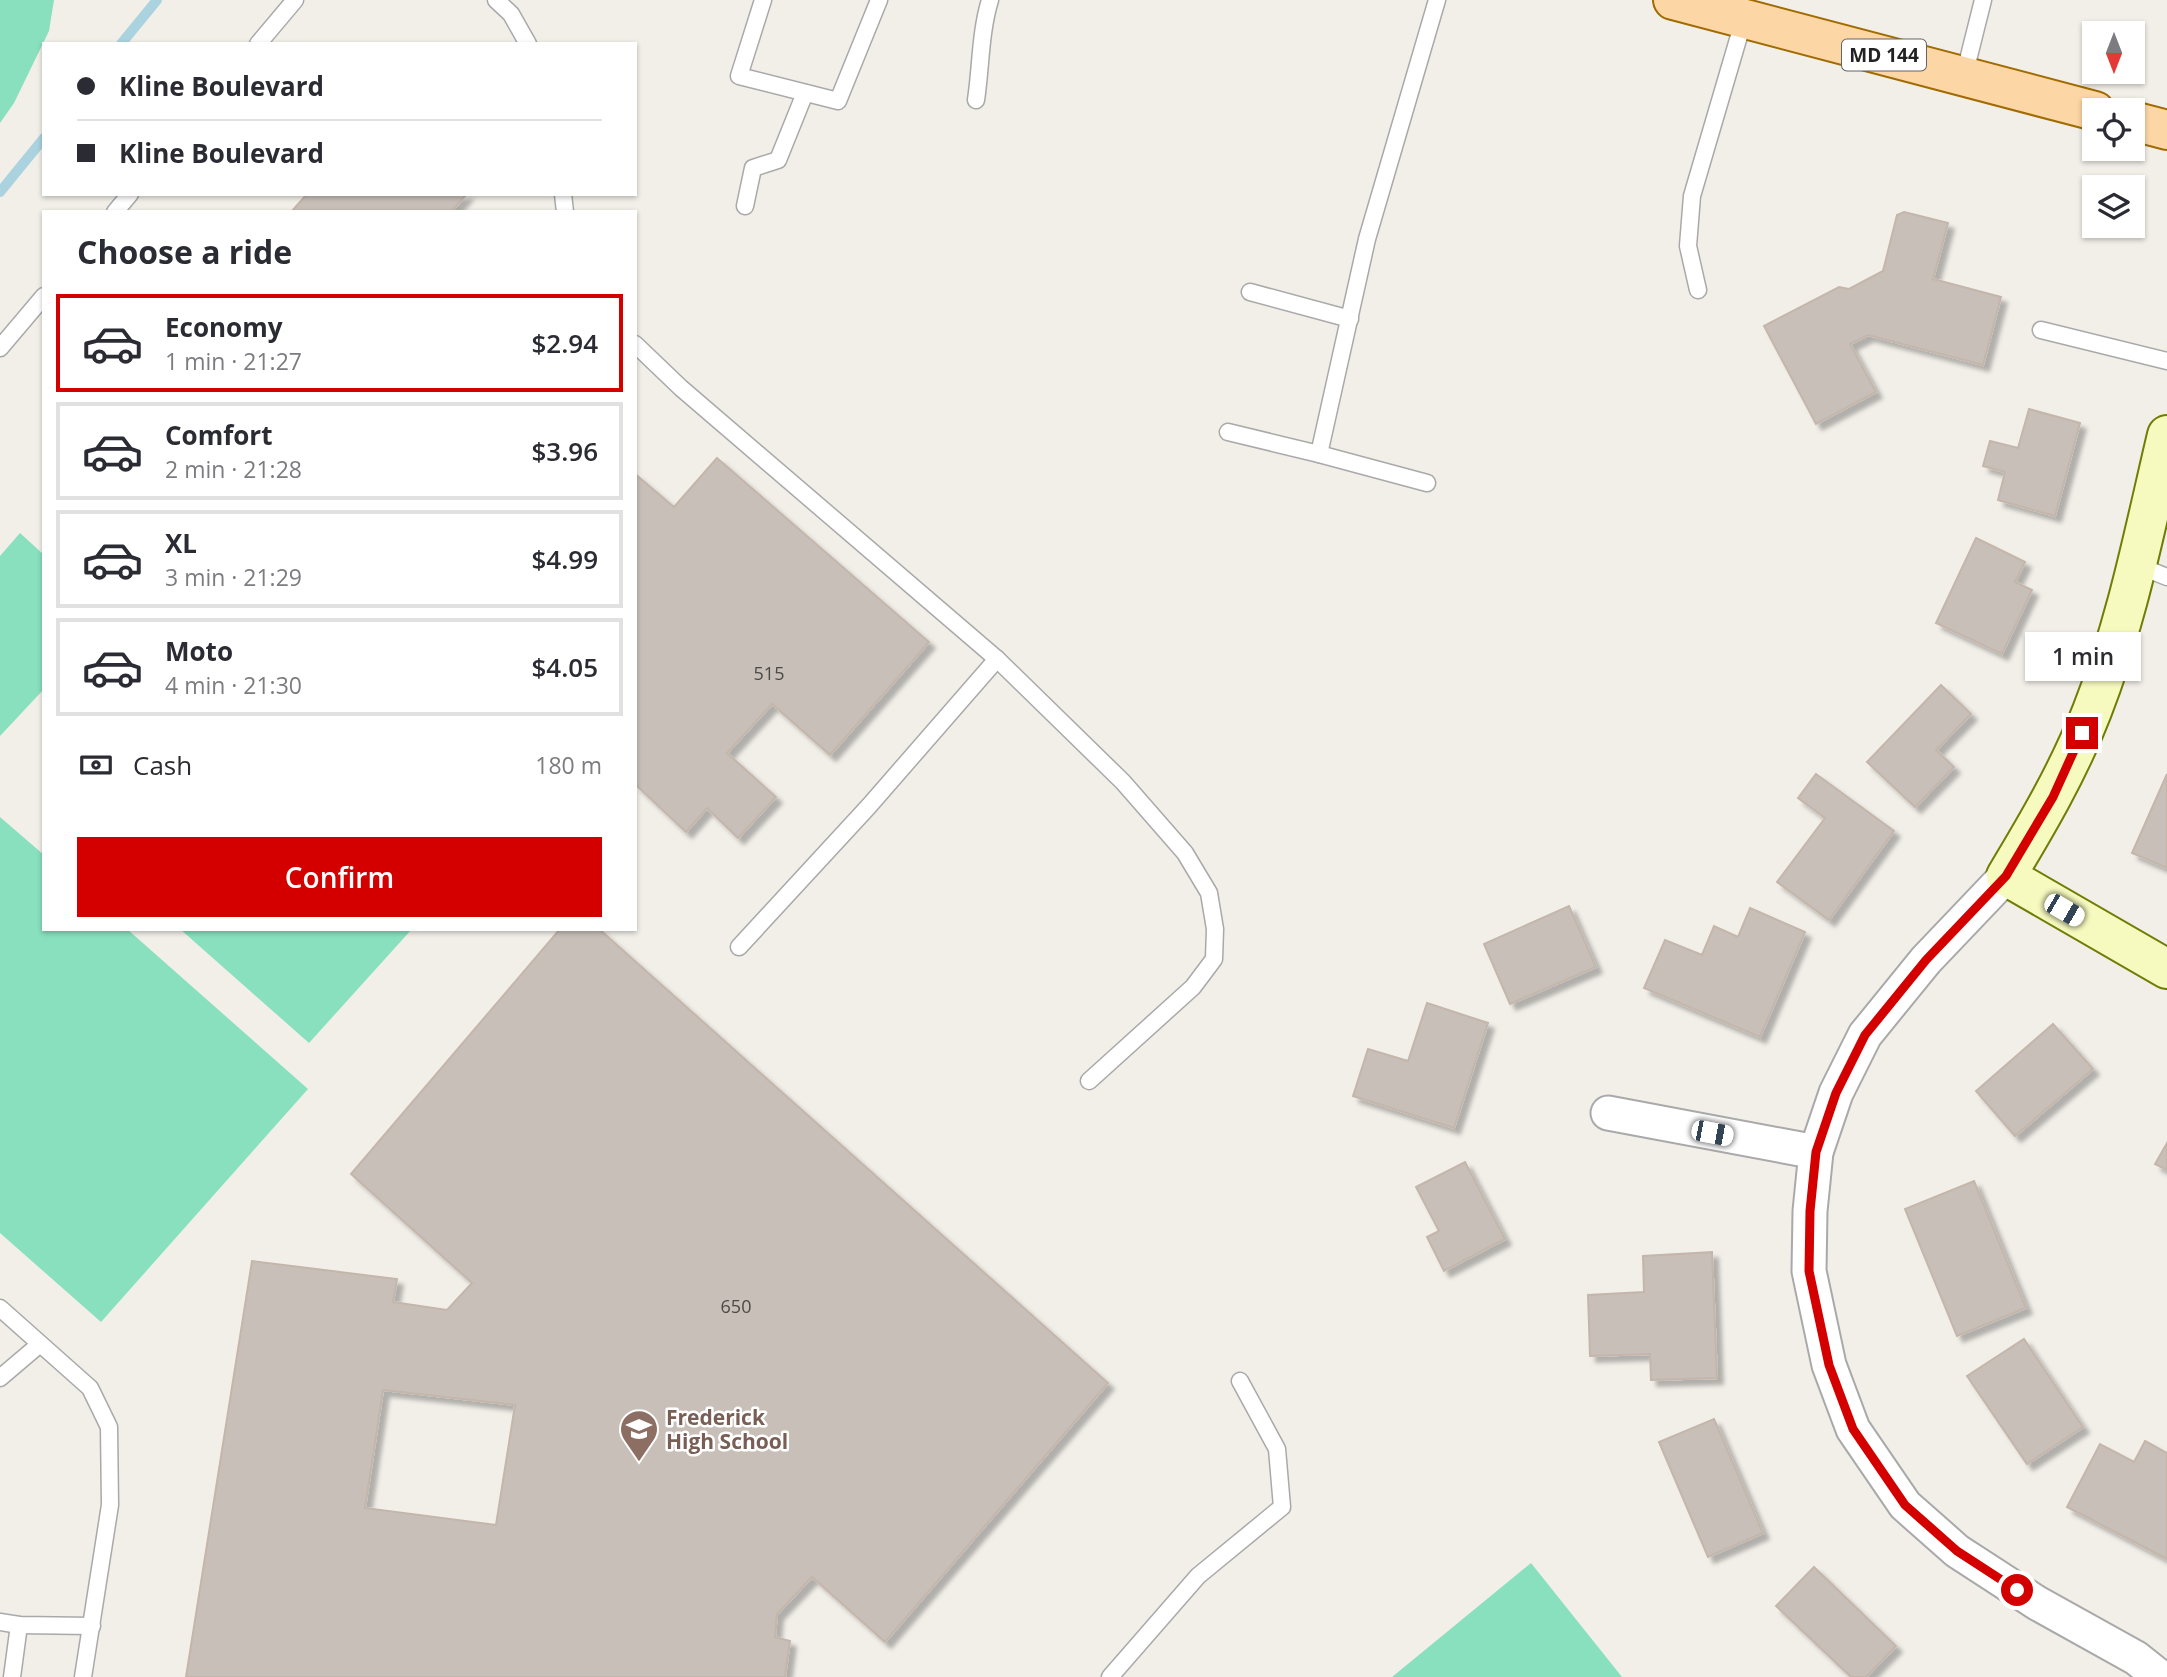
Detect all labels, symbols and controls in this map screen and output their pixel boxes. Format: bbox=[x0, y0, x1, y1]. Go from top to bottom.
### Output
north arrow bbox=[2082, 21, 2146, 84]
map controls bbox=[2082, 21, 2145, 238]
road number: MD 144 bbox=[1842, 40, 1926, 70]
text: Kline Boulevard bbox=[119, 68, 324, 104]
button: locate bbox=[2082, 98, 2145, 161]
text: Kline Boulevard bbox=[119, 135, 324, 171]
button: layers bbox=[2082, 175, 2145, 238]
text: Choose a ride bbox=[77, 230, 292, 273]
text: Economy bbox=[165, 309, 283, 345]
icon: car bbox=[81, 312, 144, 375]
text: $2.94 bbox=[531, 325, 598, 361]
text: 1 min · 21:27 bbox=[165, 345, 302, 377]
text: Comfort bbox=[165, 417, 272, 453]
icon: car bbox=[81, 420, 144, 483]
text: $3.96 bbox=[531, 433, 598, 469]
text: 2 min · 21:28 bbox=[165, 453, 302, 485]
text: XL bbox=[165, 525, 197, 561]
icon: car bbox=[81, 528, 144, 591]
text: $4.99 bbox=[531, 541, 598, 577]
text: 3 min · 21:29 bbox=[165, 561, 302, 593]
callout: 1 min bbox=[2024, 632, 2140, 680]
text: Moto bbox=[165, 633, 233, 669]
icon: car bbox=[81, 636, 144, 699]
text: 1 min bbox=[2052, 640, 2114, 672]
text: $4.05 bbox=[531, 649, 598, 685]
house number: 515 bbox=[754, 661, 784, 685]
text: 4 min · 21:30 bbox=[165, 669, 302, 701]
route end bbox=[2066, 717, 2098, 749]
icon: cash bbox=[77, 746, 115, 784]
text: Cash bbox=[133, 747, 192, 783]
text: 180 m bbox=[535, 749, 602, 781]
button: Confirm bbox=[77, 837, 602, 917]
car bbox=[2041, 890, 2088, 930]
car bbox=[1690, 1119, 1735, 1147]
house number: 650 bbox=[721, 1294, 751, 1318]
place label: Frederick High School bbox=[666, 1403, 788, 1455]
school or university icon: Frederick High School bbox=[618, 1408, 660, 1463]
route start bbox=[2001, 1574, 2033, 1606]

